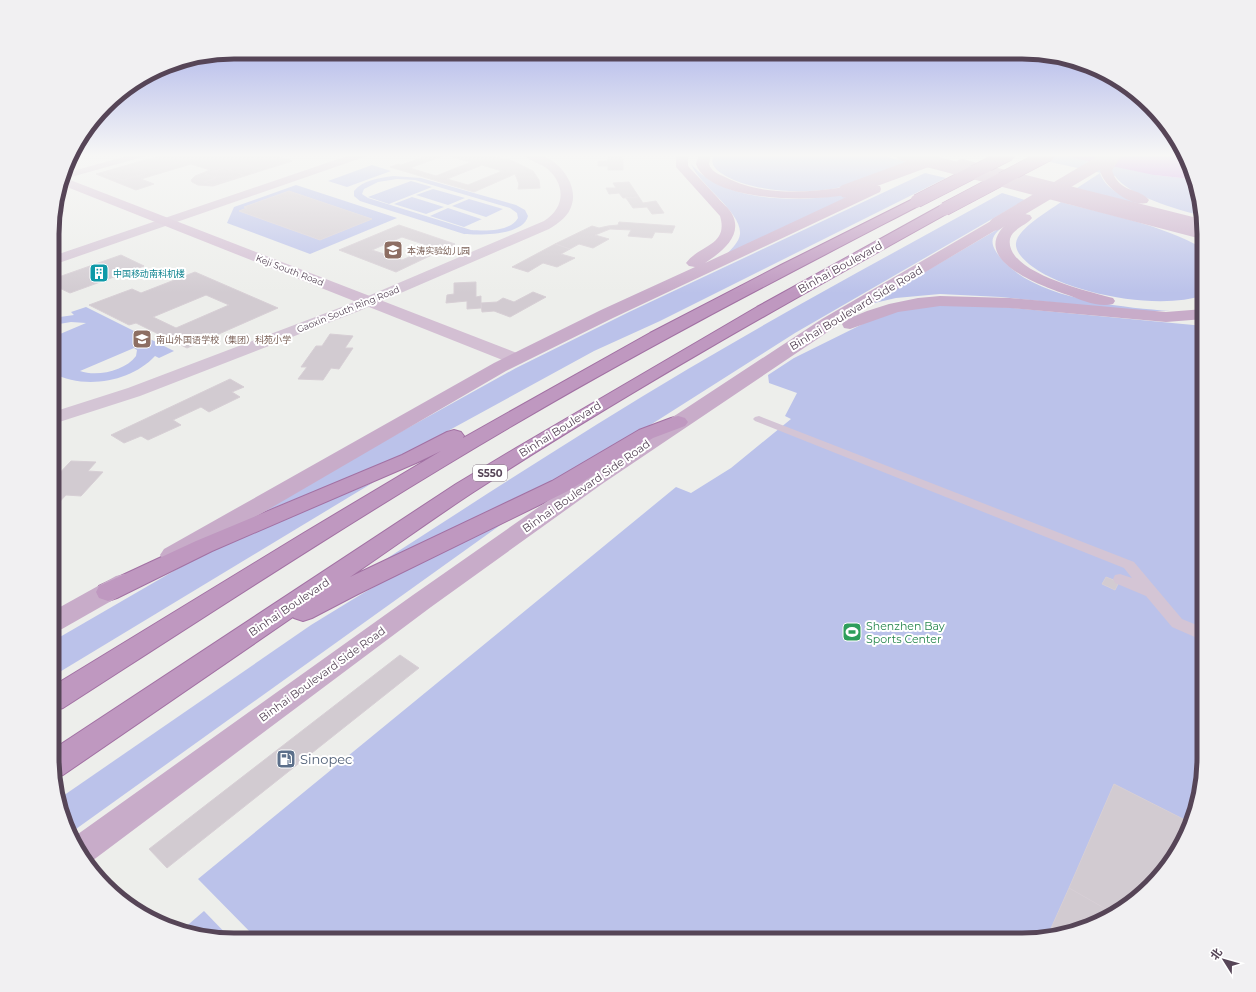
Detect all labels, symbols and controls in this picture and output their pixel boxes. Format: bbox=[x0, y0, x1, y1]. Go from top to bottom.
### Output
street label: Binhai Boulevard bbox=[795, 238, 885, 296]
school or university icon: 本涛实验幼儿园 bbox=[382, 239, 404, 261]
place label: 本涛实验幼儿园 bbox=[407, 245, 470, 256]
street label: Keji South Road bbox=[255, 252, 325, 288]
building icon: 中国移动南科机楼 bbox=[88, 262, 110, 284]
street label: Binhai Boulevard Side Road bbox=[787, 263, 925, 353]
place label: 中国移动南科机楼 bbox=[113, 268, 185, 279]
street label: Gaoxin South Ring Road bbox=[295, 283, 401, 335]
school or university icon: 南山外国语学校（集团）科苑小学 bbox=[131, 328, 153, 350]
place label: 南山外国语学校（集团）科苑小学 bbox=[156, 334, 291, 345]
street label: Binhai Boulevard bbox=[516, 398, 604, 460]
street label: Binhai Boulevard Side Road bbox=[519, 436, 653, 536]
road number: S550 bbox=[473, 465, 507, 481]
street label: Binhai Boulevard bbox=[246, 575, 332, 639]
place label: Shenzhen Bay Sports Center bbox=[866, 619, 945, 646]
sports icon: Shenzhen Bay Sports Center bbox=[841, 621, 863, 643]
street label: Binhai Boulevard Side Road bbox=[256, 623, 388, 725]
fuel station icon: Sinopec bbox=[275, 748, 297, 770]
place label: Sinopec bbox=[300, 751, 352, 767]
north arrow bbox=[1204, 940, 1244, 980]
text: 北 bbox=[1207, 945, 1225, 963]

